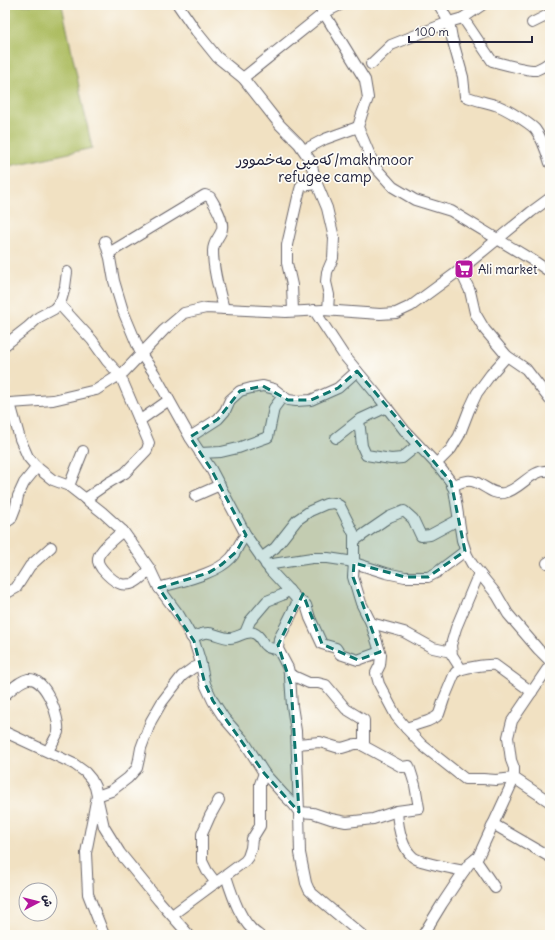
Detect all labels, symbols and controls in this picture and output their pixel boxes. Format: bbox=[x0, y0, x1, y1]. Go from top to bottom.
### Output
scale bar bbox=[409, 18, 532, 44]
text: 100 m bbox=[415, 24, 449, 39]
district label: کەمپی مەخموور/makhmoor refugee camp bbox=[235, 150, 414, 186]
supermarket icon: Ali market bbox=[453, 258, 475, 280]
place label: Ali market bbox=[478, 261, 538, 278]
north arrow bbox=[18, 882, 58, 922]
text: ش bbox=[40, 894, 56, 908]

